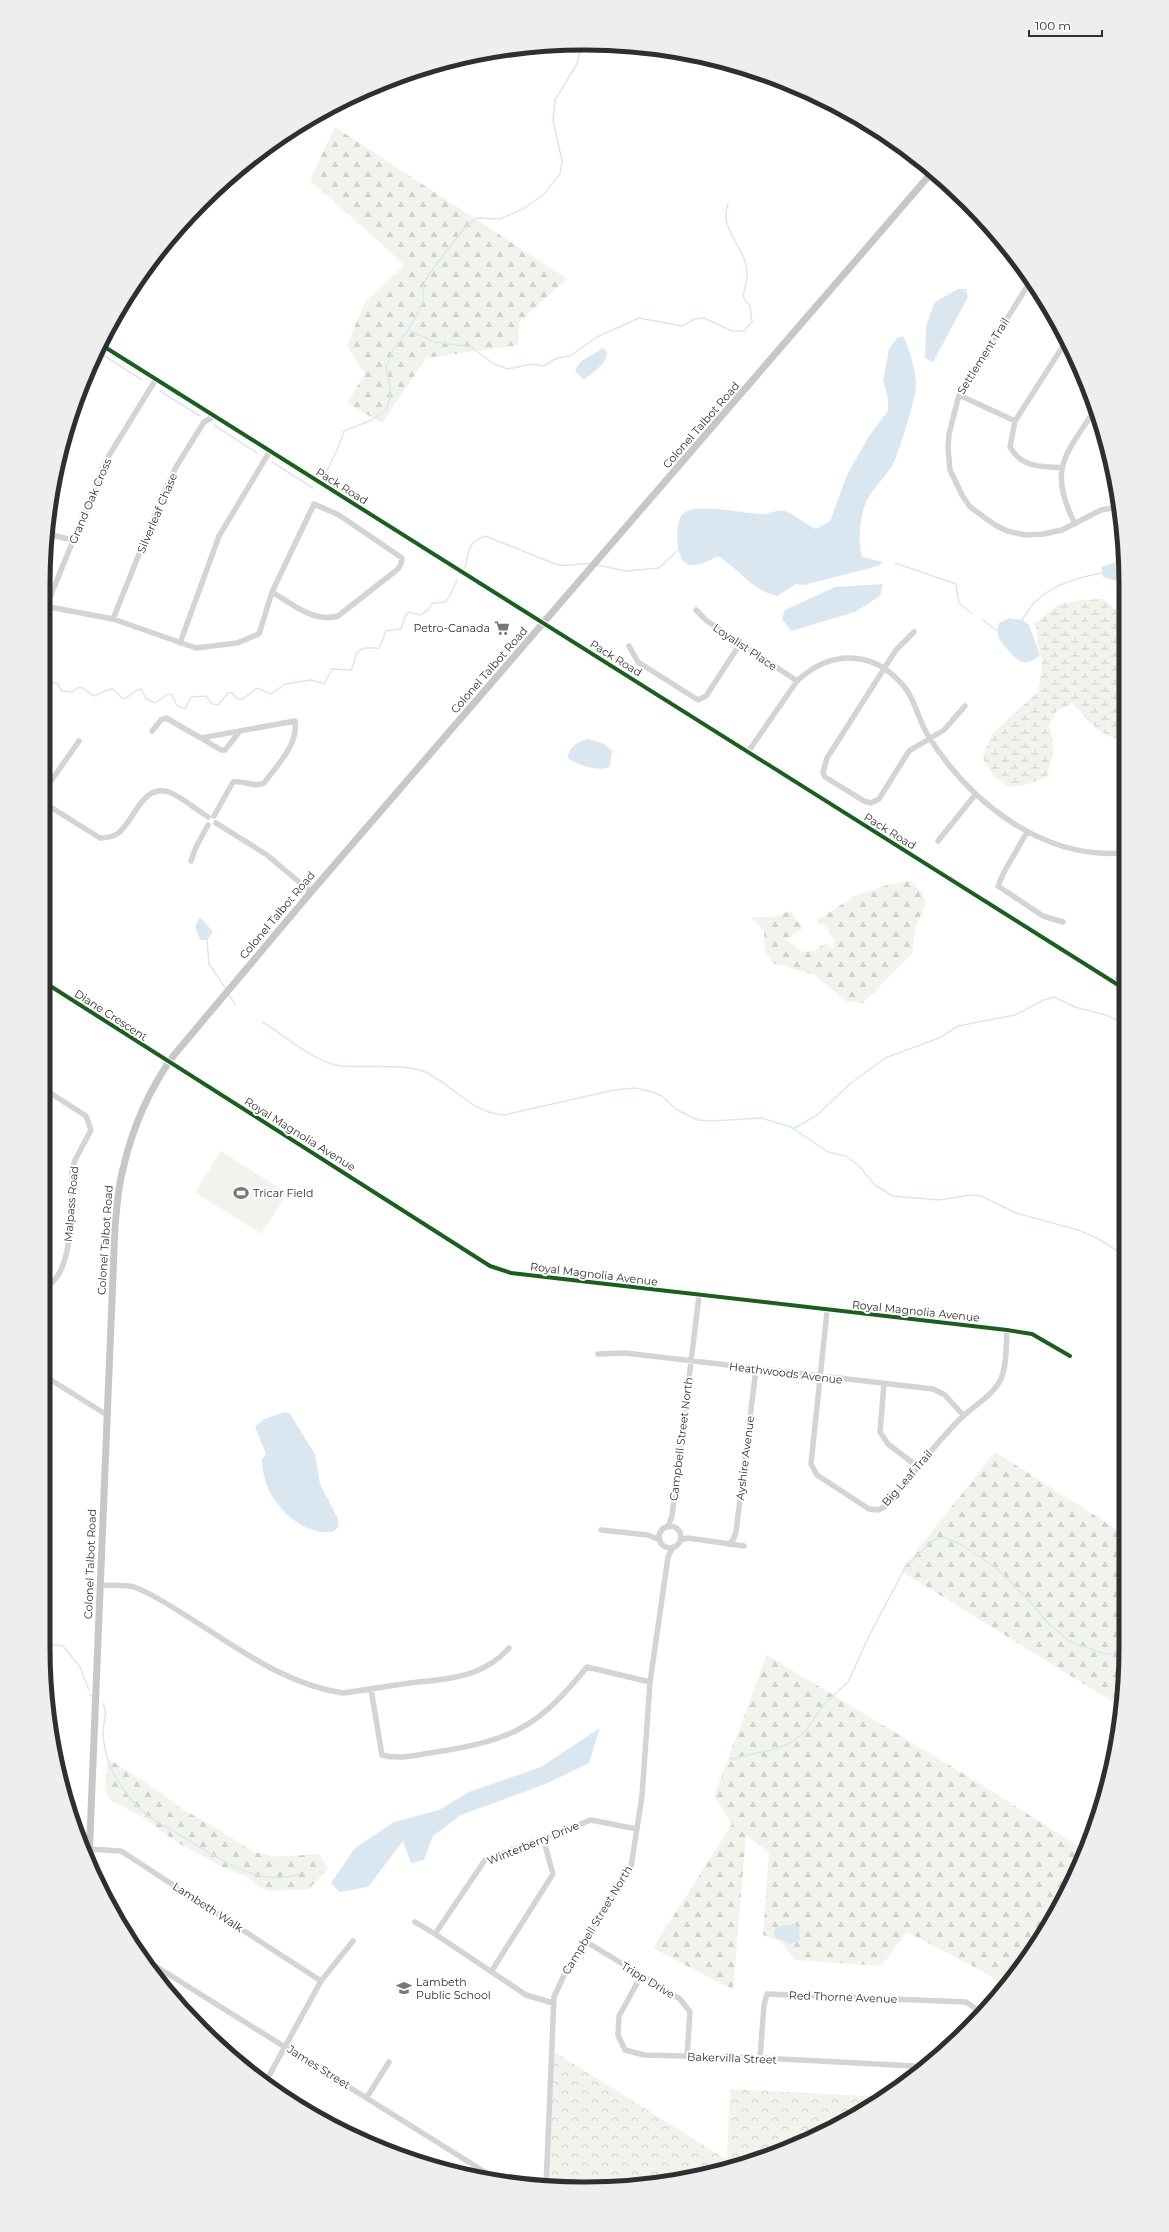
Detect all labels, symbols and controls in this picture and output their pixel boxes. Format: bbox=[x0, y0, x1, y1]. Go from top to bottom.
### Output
scale bar bbox=[1029, 12, 1102, 38]
text: 100 m bbox=[1035, 18, 1071, 33]
street label: Settlement Trail bbox=[954, 315, 1012, 397]
street label: Colonel Talbot Road bbox=[660, 379, 742, 471]
street label: Grand Oak Cross bbox=[66, 456, 115, 546]
street label: Pack Road bbox=[313, 465, 371, 507]
street label: Silverleaf Chase bbox=[134, 470, 180, 555]
supermarket icon: Petro-Canada bbox=[493, 619, 511, 637]
street label: Loyalist Place bbox=[710, 620, 780, 674]
place label: Petro-Canada bbox=[413, 621, 490, 635]
street label: Colonel Talbot Road bbox=[448, 624, 530, 716]
street label: Pack Road bbox=[587, 637, 645, 679]
street label: Pack Road bbox=[861, 810, 919, 852]
street label: Colonel Talbot Road bbox=[236, 868, 318, 962]
street label: Diane Crescent bbox=[72, 986, 151, 1044]
street label: Royal Magnolia Avenue bbox=[242, 1094, 358, 1174]
street label: Malpass Road bbox=[61, 1165, 81, 1243]
sports icon: Tricar Field bbox=[232, 1184, 250, 1202]
street label: Colonel Talbot Road bbox=[94, 1185, 116, 1295]
place label: Tricar Field bbox=[253, 1186, 313, 1200]
street label: Royal Magnolia Avenue bbox=[529, 1259, 659, 1289]
street label: Royal Magnolia Avenue bbox=[851, 1297, 981, 1325]
street label: Heathwoods Avenue bbox=[728, 1359, 844, 1387]
street label: Campbell Street North bbox=[666, 1376, 696, 1502]
street label: Ayshire Avenue bbox=[733, 1415, 757, 1501]
street label: Big Leaf Trail bbox=[879, 1447, 935, 1509]
street label: Colonel Talbot Road bbox=[81, 1509, 99, 1619]
street label: Winterberry Drive bbox=[485, 1818, 581, 1868]
street label: Campbell Street North bbox=[559, 1863, 635, 1977]
street label: Lambeth Walk bbox=[170, 1879, 246, 1935]
street label: Tripp Drive bbox=[619, 1959, 678, 2002]
place label: Lambeth Public School bbox=[416, 1975, 491, 2002]
school or university icon: Lambeth Public School bbox=[395, 1979, 413, 1997]
street label: Red Thorne Avenue bbox=[789, 1988, 898, 2006]
street label: James Street bbox=[284, 2042, 354, 2092]
street label: Bakervilla Street bbox=[687, 2049, 778, 2067]

